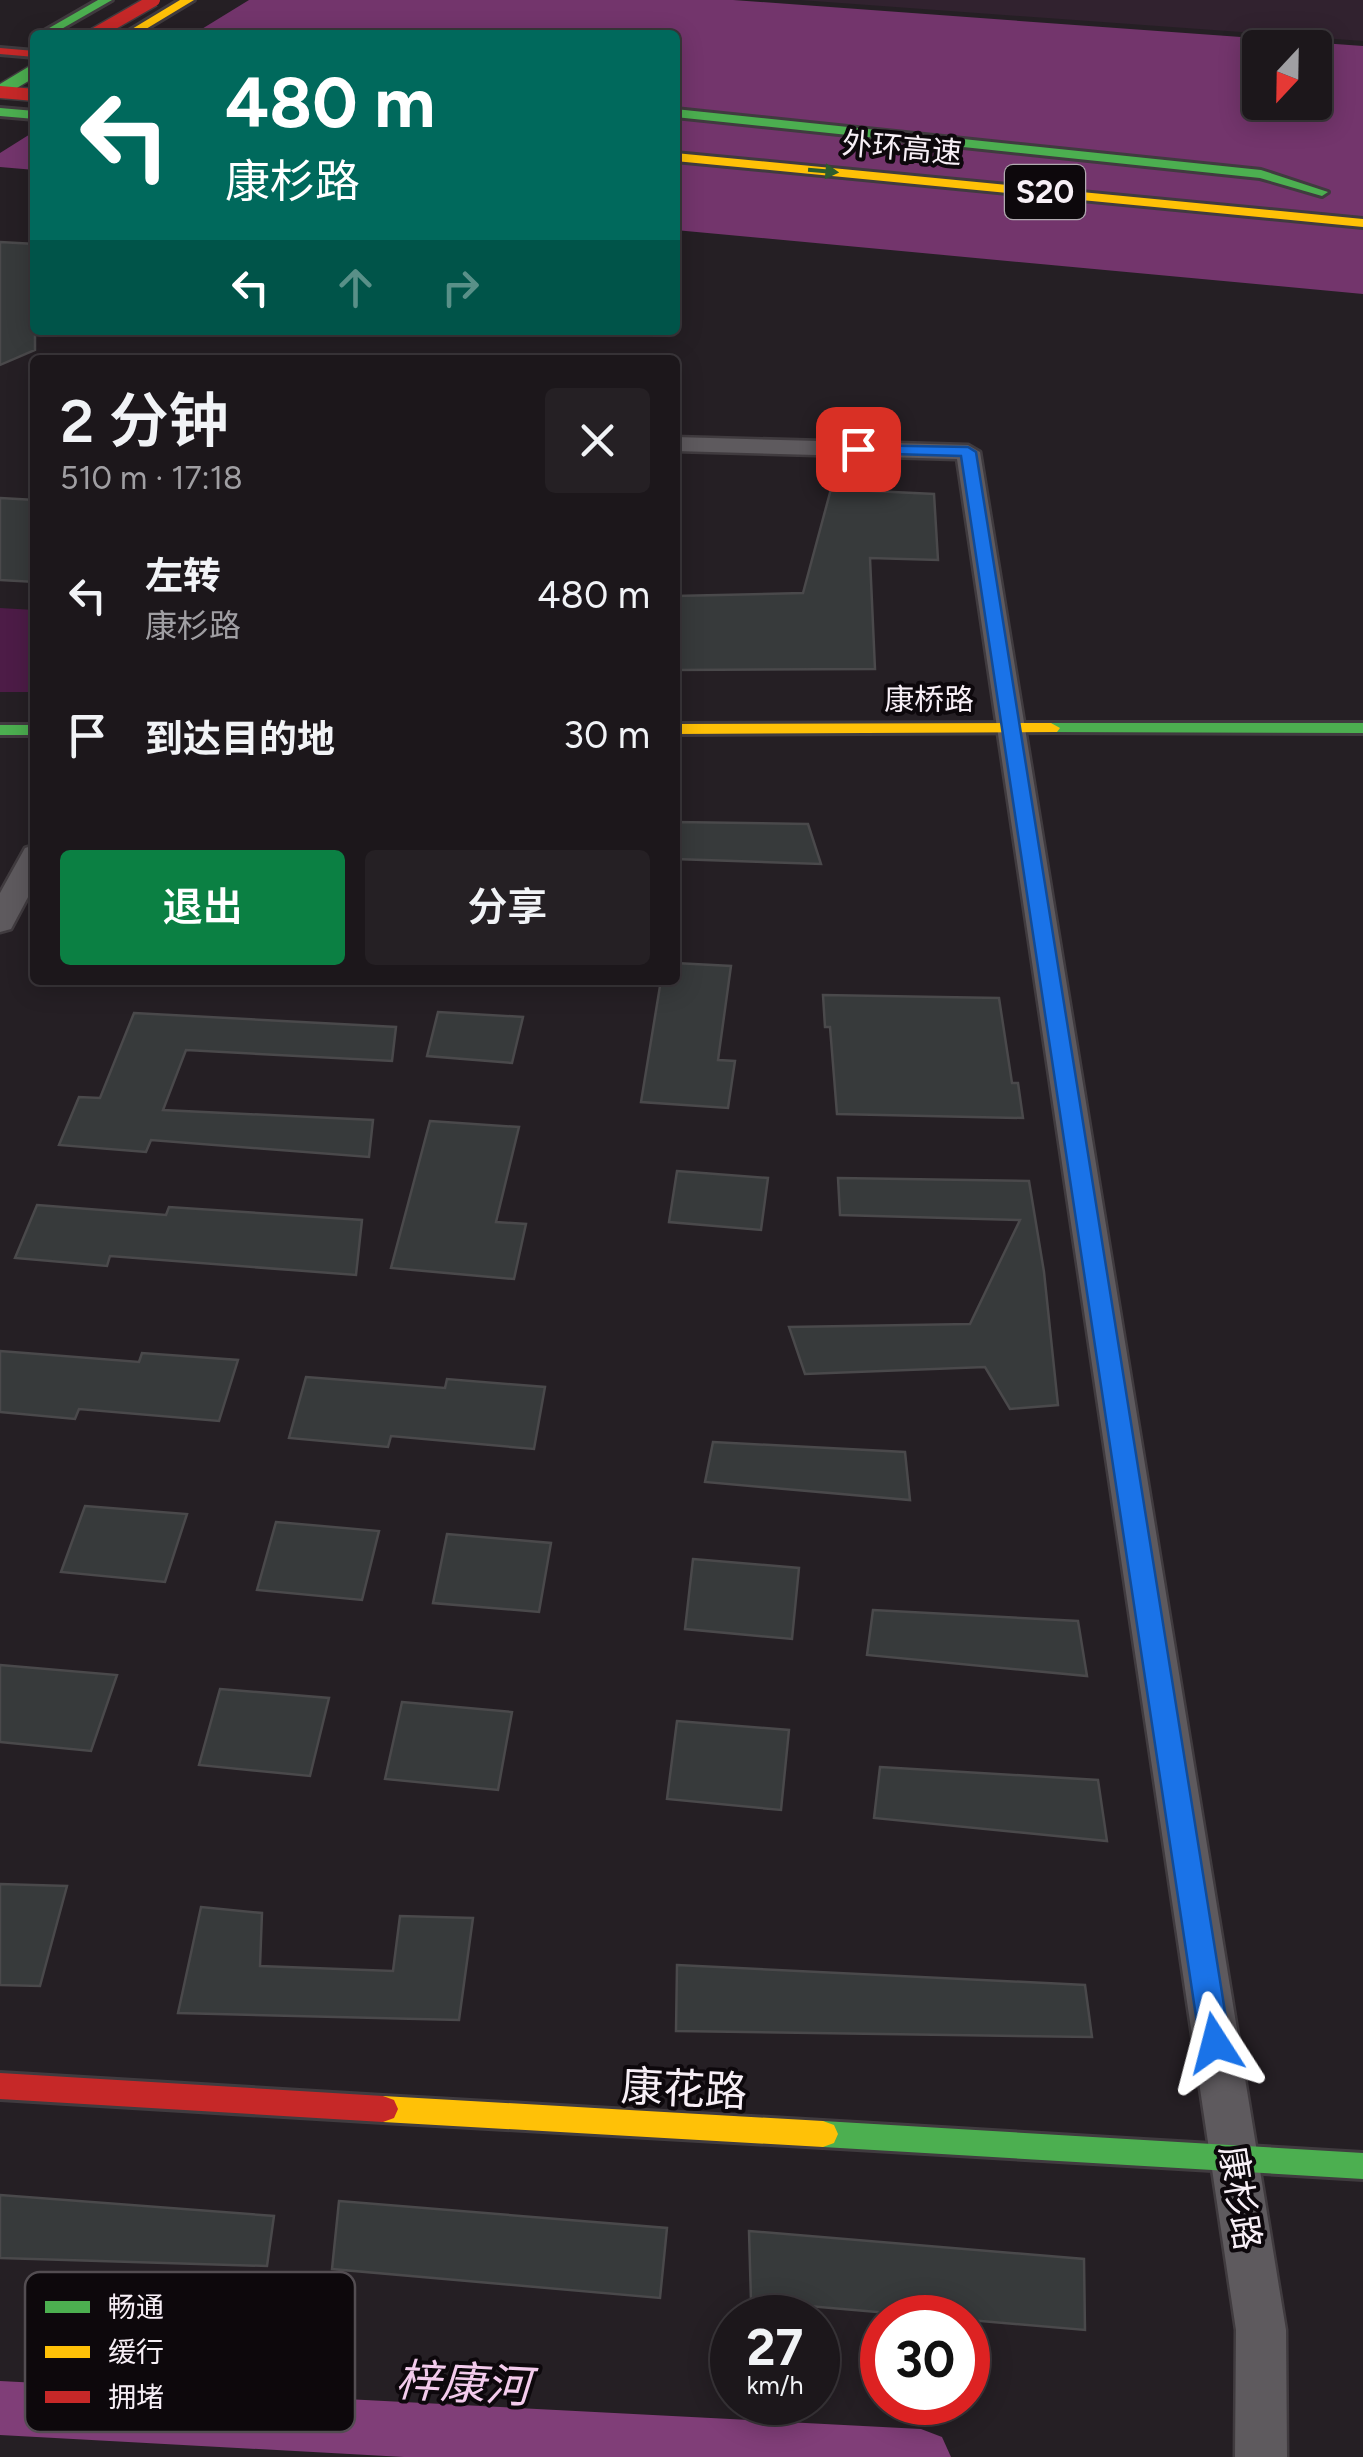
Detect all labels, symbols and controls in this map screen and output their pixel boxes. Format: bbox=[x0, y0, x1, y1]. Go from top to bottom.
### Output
north arrow bbox=[1242, 30, 1332, 120]
map controls bbox=[1242, 30, 1332, 120]
text: 480 m bbox=[225, 60, 435, 145]
icon: left bbox=[60, 70, 190, 200]
street label: 外环高速 bbox=[841, 124, 963, 172]
text: 康杉路 bbox=[225, 154, 360, 208]
one-way arrow bbox=[808, 163, 840, 179]
road number: S20 bbox=[1005, 165, 1085, 219]
icon: left bbox=[223, 260, 278, 315]
icon: ahead bbox=[328, 260, 383, 315]
icon: right bbox=[433, 260, 488, 315]
text: 2 分钟 bbox=[60, 385, 229, 457]
button: close bbox=[545, 388, 650, 493]
pin bbox=[816, 407, 901, 492]
icon: arrive bbox=[831, 422, 886, 477]
text: 510 m · 17:18 bbox=[60, 459, 243, 497]
text: 左转 bbox=[145, 553, 221, 599]
icon: left bbox=[60, 568, 115, 623]
text: 480 m bbox=[537, 572, 650, 618]
text: 康杉路 bbox=[145, 607, 241, 645]
street label: 康桥路 bbox=[884, 681, 974, 718]
icon: arrive bbox=[60, 708, 115, 763]
text: 30 m bbox=[563, 712, 650, 758]
text: 到达目的地 bbox=[145, 716, 335, 762]
button: 退出 bbox=[60, 850, 345, 965]
button: 分享 bbox=[365, 850, 650, 965]
position arrow bbox=[1163, 1991, 1267, 2095]
street label: 康花路 bbox=[620, 2060, 748, 2118]
street label: 康杉路 bbox=[1211, 2143, 1269, 2253]
legend bbox=[25, 2272, 355, 2432]
text: 畅通 bbox=[108, 2290, 164, 2324]
speed limit sign: 30 bbox=[860, 2295, 990, 2425]
text: 27 bbox=[747, 2317, 803, 2378]
text: 缓行 bbox=[108, 2335, 164, 2369]
water label: 梓康河 bbox=[394, 2353, 540, 2414]
text: km/h bbox=[746, 2370, 804, 2400]
text: 拥堵 bbox=[108, 2380, 164, 2414]

